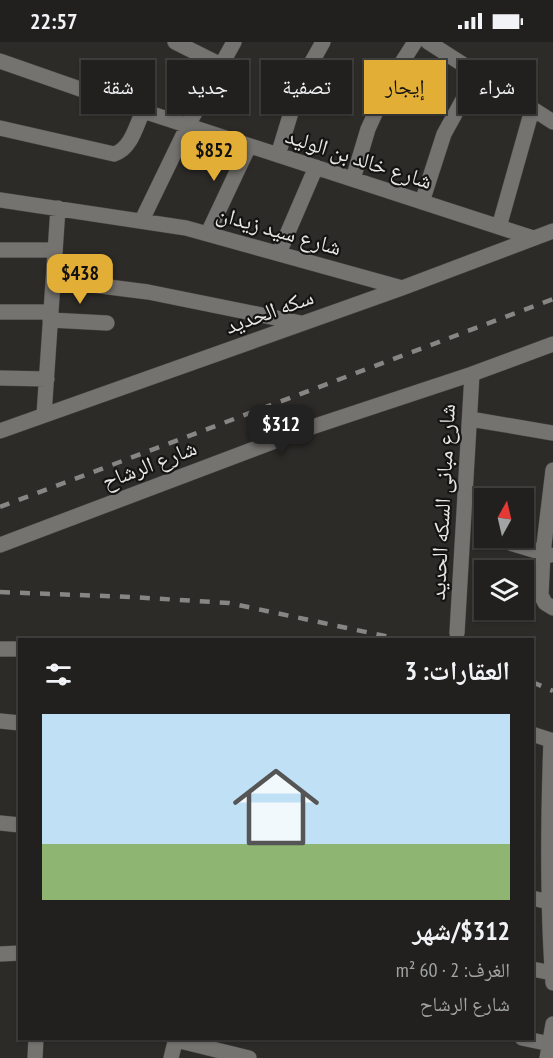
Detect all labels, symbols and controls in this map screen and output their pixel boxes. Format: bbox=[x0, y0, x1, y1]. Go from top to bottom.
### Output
text: 22:57 bbox=[30, 7, 78, 35]
chip: شقة bbox=[81, 60, 155, 114]
chip: جديد bbox=[167, 60, 249, 114]
chip: تصفية bbox=[261, 60, 352, 114]
chip: إيجار bbox=[364, 60, 446, 114]
chip: شراء bbox=[458, 60, 536, 114]
street label: شارع خالد بن الوليد bbox=[282, 121, 436, 195]
pin: $852 bbox=[178, 131, 250, 182]
text: $852 bbox=[195, 137, 233, 163]
street label: شارع سيد زيدان bbox=[213, 199, 345, 261]
pin: $438 bbox=[44, 254, 116, 305]
text: $438 bbox=[61, 260, 99, 286]
street label: سكه الحديد bbox=[221, 282, 317, 340]
street label: شارع مبانى السكه الحديد bbox=[423, 403, 461, 601]
pin: $312 bbox=[245, 405, 317, 456]
text: $312 bbox=[262, 411, 300, 437]
street label: شارع الرشاح bbox=[98, 433, 200, 495]
north arrow bbox=[474, 488, 534, 548]
map controls bbox=[474, 488, 534, 620]
button: layers bbox=[474, 560, 534, 620]
text: العقارات: 3 bbox=[405, 654, 510, 687]
icon: filters bbox=[42, 658, 75, 691]
icon: home bbox=[222, 753, 330, 861]
text: $312/شهر bbox=[412, 914, 510, 947]
text: الغرف: 2 · 60 m² bbox=[396, 957, 510, 983]
text: شارع الرشاح bbox=[420, 991, 510, 1017]

